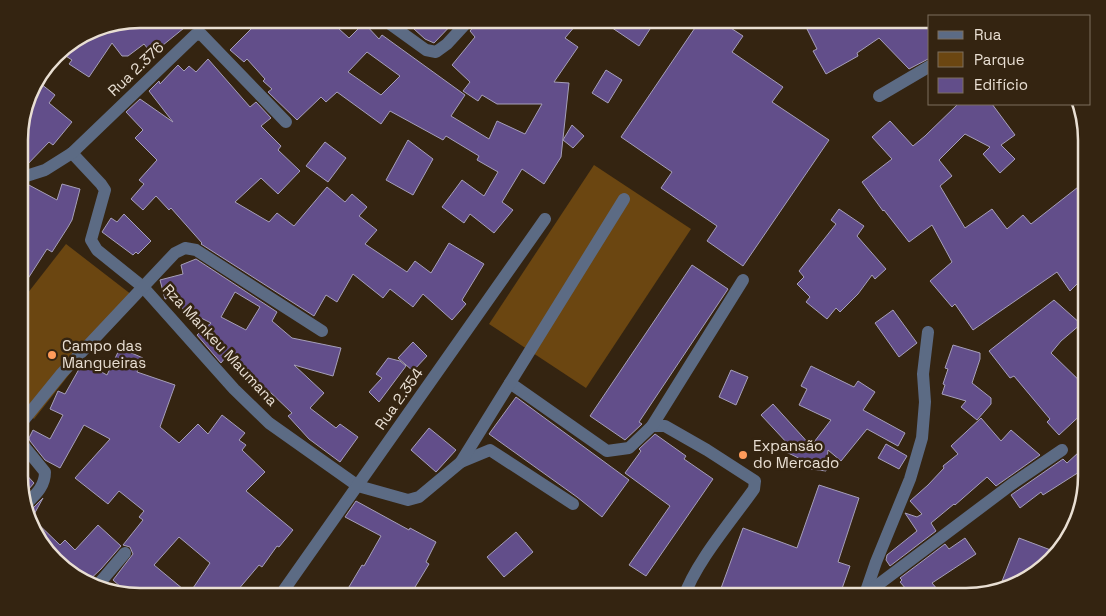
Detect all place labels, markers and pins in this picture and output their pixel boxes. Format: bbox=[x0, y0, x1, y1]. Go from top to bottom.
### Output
place label: Campo das Mangueiras bbox=[62, 336, 146, 372]
marker: Campo das Mangueiras bbox=[46, 349, 58, 361]
place label: Expansão do Mercado bbox=[753, 436, 839, 472]
marker: Expansão do Mercado bbox=[737, 449, 749, 461]

